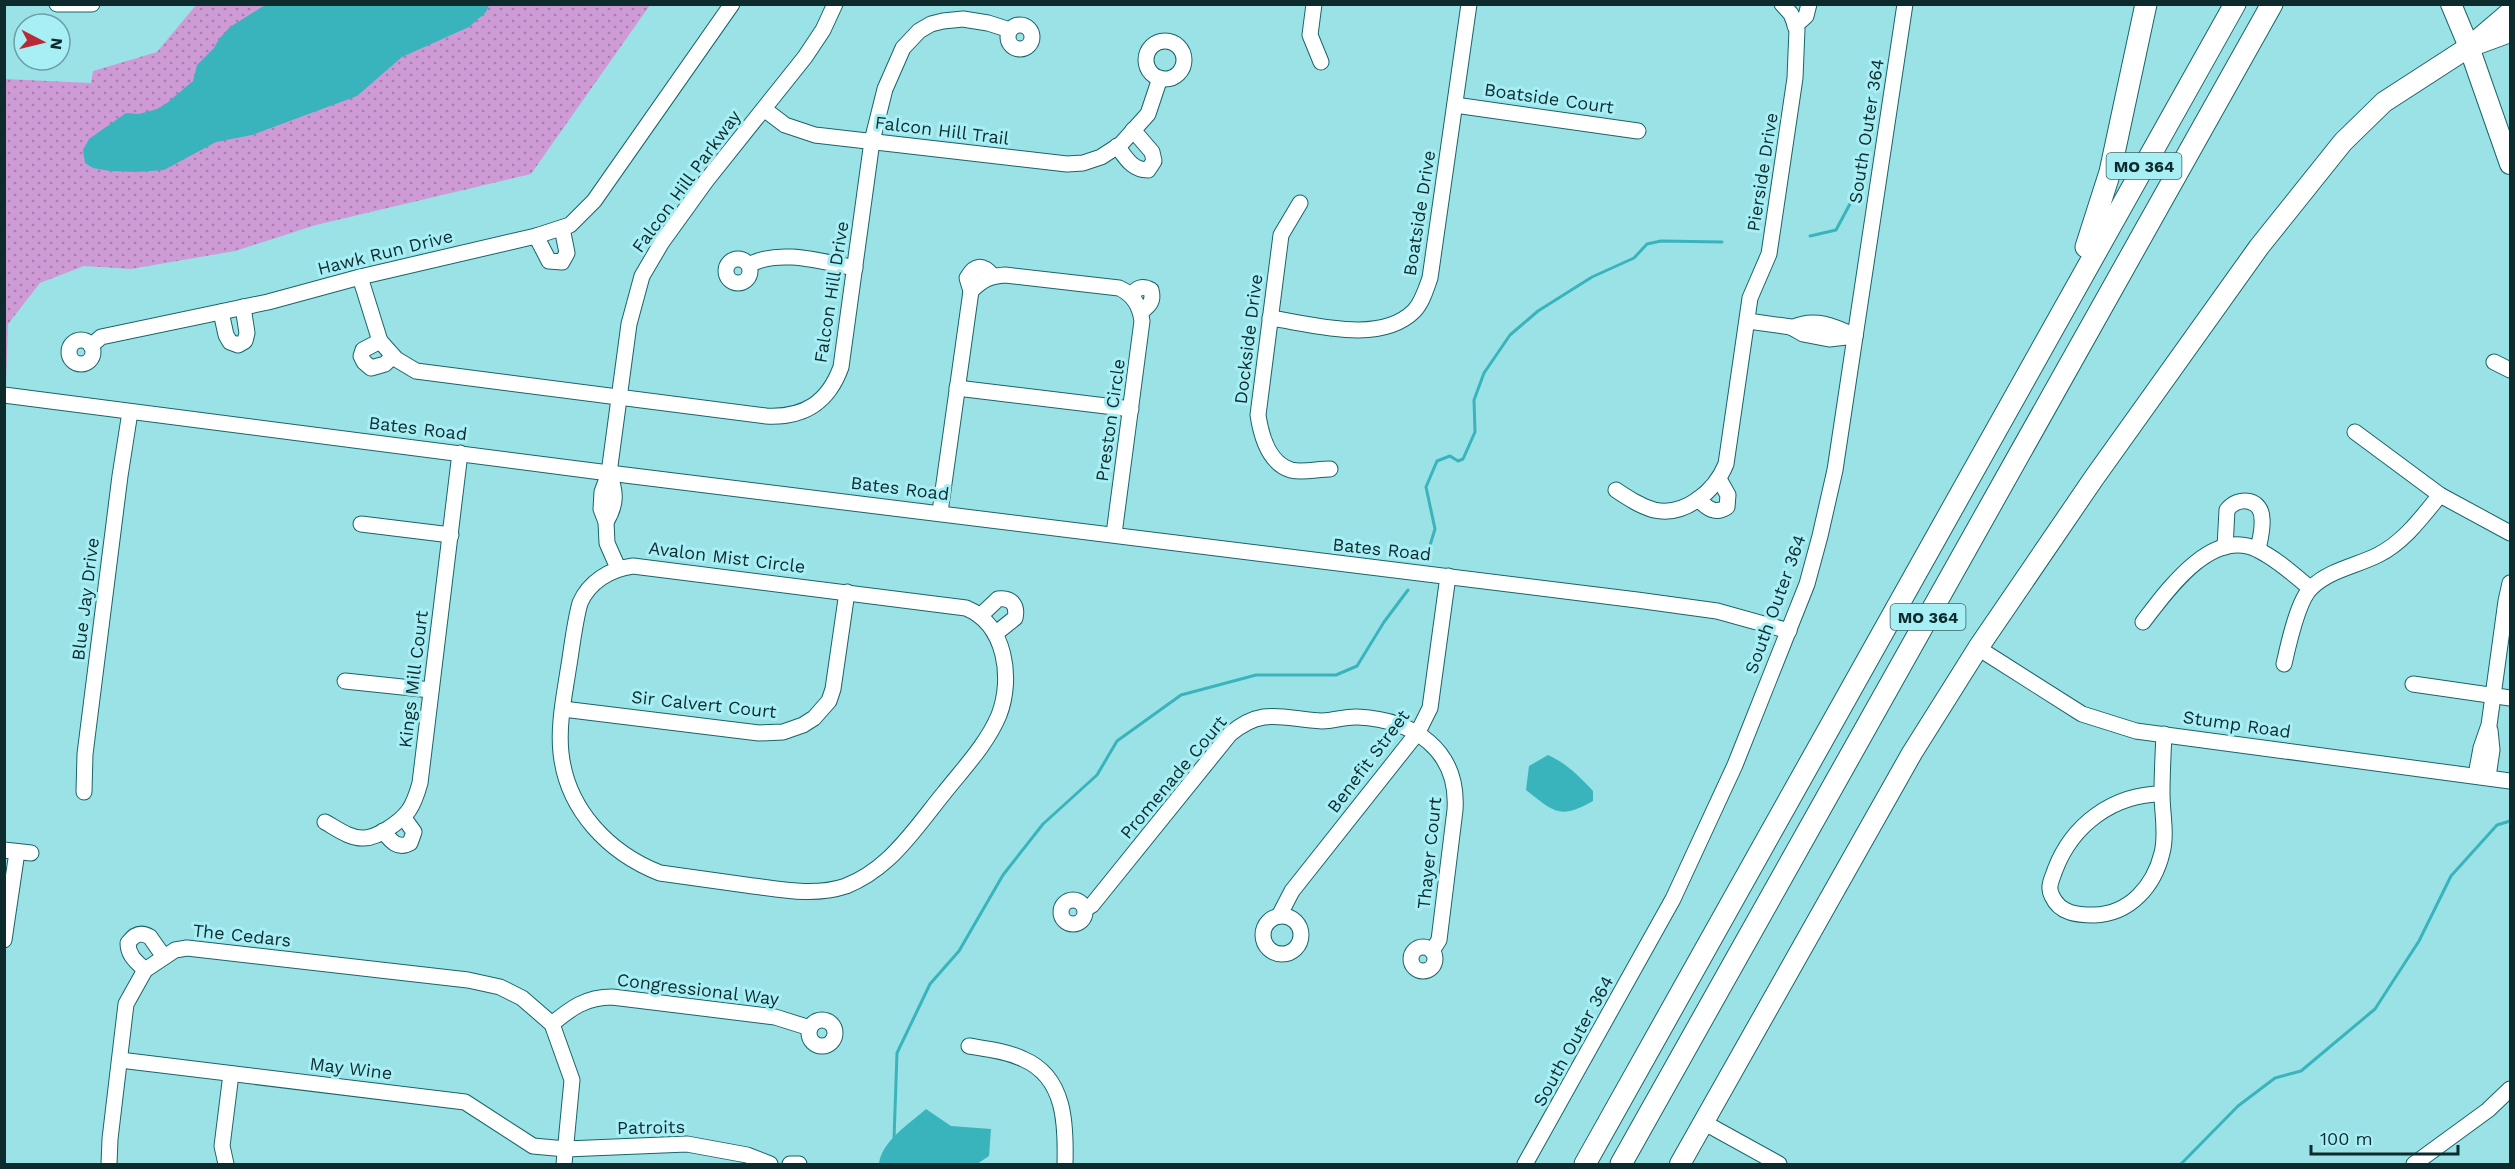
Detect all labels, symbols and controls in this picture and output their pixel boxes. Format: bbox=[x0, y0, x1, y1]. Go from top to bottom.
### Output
north arrow bbox=[12, 12, 72, 72]
text: N bbox=[46, 37, 67, 51]
street label: South Outer 364 bbox=[1844, 57, 1888, 205]
street label: Boatside Court bbox=[1483, 79, 1616, 118]
street label: Falcon Hill Parkway bbox=[627, 105, 745, 256]
street label: Falcon Hill Trail bbox=[874, 111, 1011, 149]
street label: Pierside Drive bbox=[1742, 111, 1782, 233]
street label: Boatside Drive bbox=[1399, 149, 1439, 277]
road number: MO 364 bbox=[2106, 153, 2182, 179]
street label: Falcon Hill Drive bbox=[809, 220, 853, 364]
street label: Hawk Run Drive bbox=[315, 225, 455, 279]
street label: Dockside Drive bbox=[1230, 273, 1266, 405]
street label: Preston Circle bbox=[1091, 357, 1129, 483]
street label: Bates Road bbox=[368, 412, 468, 444]
street label: Bates Road bbox=[850, 472, 950, 504]
street label: South Outer 364 bbox=[1740, 532, 1810, 676]
street label: Bates Road bbox=[1332, 533, 1432, 565]
street label: Blue Jay Drive bbox=[67, 536, 103, 662]
street label: Avalon Mist Circle bbox=[647, 537, 807, 577]
road number: MO 364 bbox=[1890, 604, 1966, 630]
street label: Kings Mill Court bbox=[394, 609, 432, 749]
street label: Sir Calvert Court bbox=[630, 686, 778, 722]
street label: Benefit Street bbox=[1323, 705, 1414, 817]
street label: Stump Road bbox=[2182, 706, 2292, 742]
street label: Promenade Court bbox=[1115, 711, 1231, 843]
street label: Thayer Court bbox=[1413, 795, 1445, 910]
street label: The Cedars bbox=[192, 919, 292, 951]
street label: Congressional Way bbox=[616, 969, 781, 1009]
street label: South Outer 364 bbox=[1528, 972, 1618, 1110]
street label: May Wine bbox=[308, 1053, 394, 1083]
street label: Patroits bbox=[617, 1116, 685, 1138]
scale bar bbox=[2311, 1118, 2458, 1156]
text: 100 m bbox=[2320, 1128, 2373, 1149]

